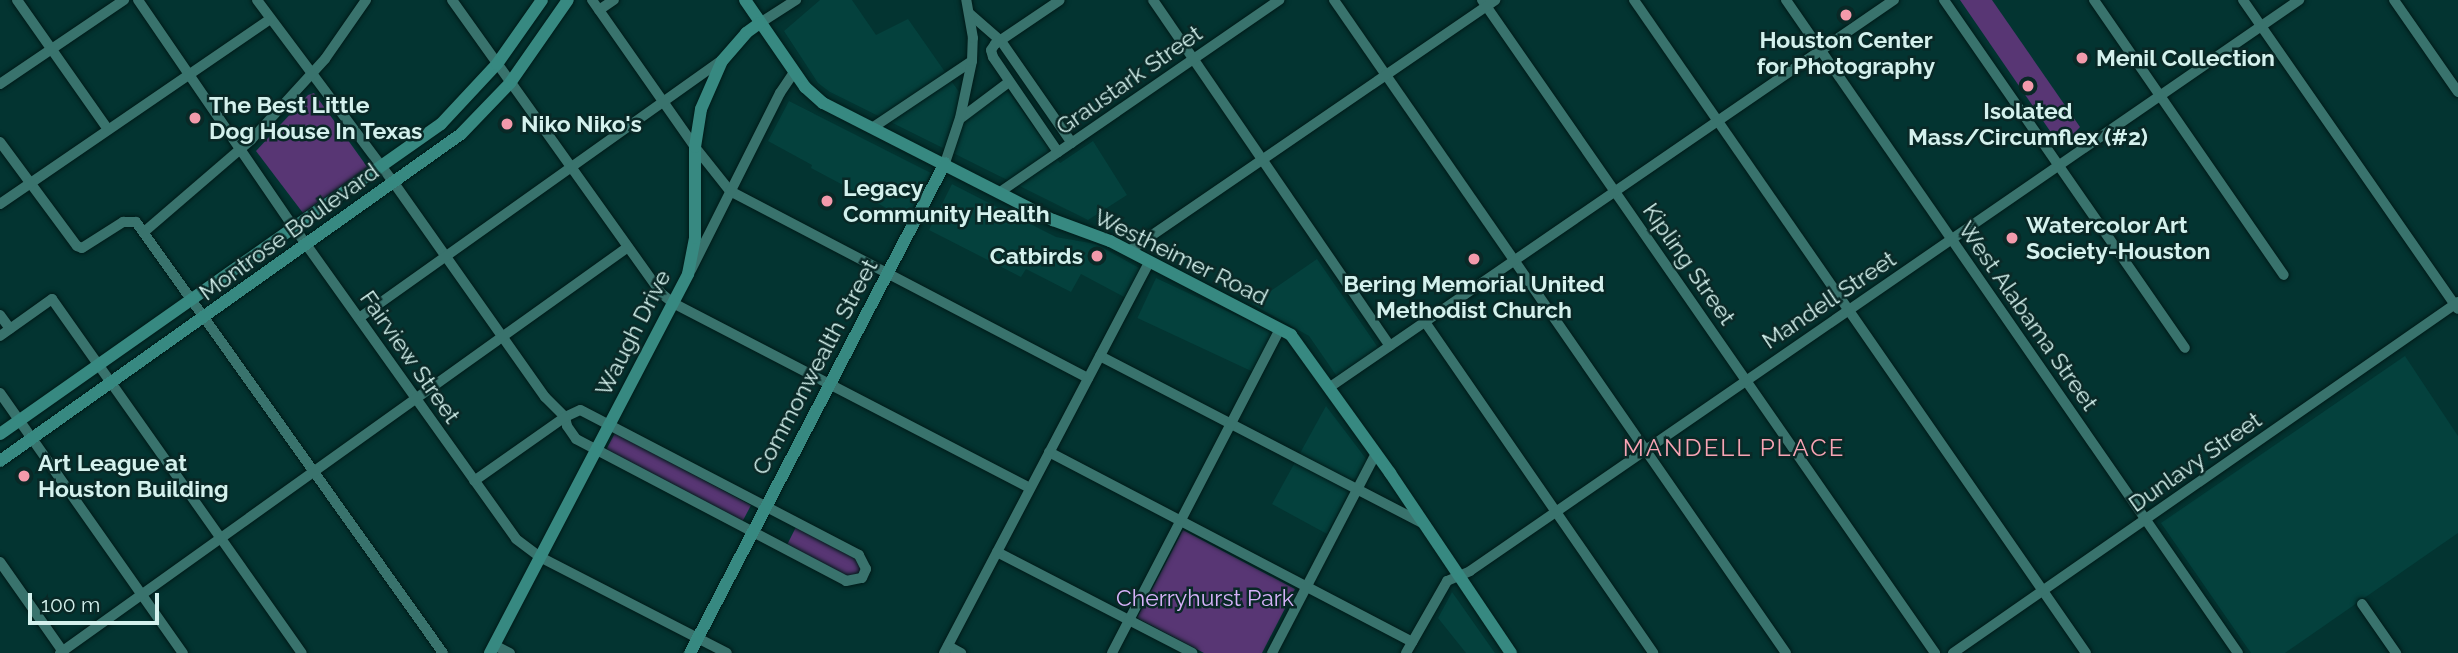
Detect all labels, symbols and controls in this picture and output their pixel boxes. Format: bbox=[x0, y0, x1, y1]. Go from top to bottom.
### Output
marker: Houston Center for Photography bbox=[1838, 7, 1854, 23]
street label: Graustark Street bbox=[1051, 19, 1207, 141]
place label: Houston Center for Photography bbox=[1757, 26, 1935, 80]
place label: Menil Collection bbox=[2096, 44, 2276, 72]
marker: Menil Collection bbox=[2074, 50, 2090, 66]
marker: Isolated Mass/Circumflex (#2) bbox=[2020, 78, 2036, 94]
place label: The Best Little Dog House In Texas bbox=[209, 91, 423, 145]
place label: Isolated Mass/Circumflex (#2) bbox=[1908, 97, 2148, 151]
marker: The Best Little Dog House In Texas bbox=[187, 110, 203, 126]
place label: Niko Niko's bbox=[521, 110, 642, 138]
marker: Niko Niko's bbox=[499, 116, 515, 132]
street label: Montrose Boulevard bbox=[194, 158, 384, 306]
place label: Legacy Community Health bbox=[843, 174, 1050, 228]
marker: Legacy Community Health bbox=[817, 191, 837, 211]
street label: Kipling Street bbox=[1637, 198, 1741, 330]
street label: Westheimer Road bbox=[1089, 203, 1273, 311]
place label: Watercolor Art Society-Houston bbox=[2026, 211, 2210, 265]
street label: West Alabama Street bbox=[1952, 216, 2104, 416]
marker: Watercolor Art Society-Houston bbox=[2004, 230, 2020, 246]
place label: Catbirds bbox=[990, 242, 1083, 270]
street label: Mandell Street bbox=[1757, 245, 1901, 355]
marker: Catbirds bbox=[1089, 248, 1105, 264]
marker: Bering Memorial United Methodist Church bbox=[1466, 251, 1482, 267]
street label: Commonwealth Street bbox=[747, 255, 883, 479]
street label: Waugh Drive bbox=[590, 266, 676, 400]
place label: Bering Memorial United Methodist Church bbox=[1343, 270, 1605, 324]
street label: Fairview Street bbox=[354, 285, 466, 429]
street label: Dunlavy Street bbox=[2123, 406, 2267, 518]
district label: MANDELL PLACE bbox=[1624, 434, 1844, 462]
place label: Art League at Houston Building bbox=[38, 449, 229, 503]
marker: Art League at Houston Building bbox=[16, 468, 32, 484]
scale bar bbox=[32, 580, 163, 624]
park label: Cherryhurst Park bbox=[1116, 584, 1294, 612]
text: 100 m bbox=[41, 592, 100, 617]

